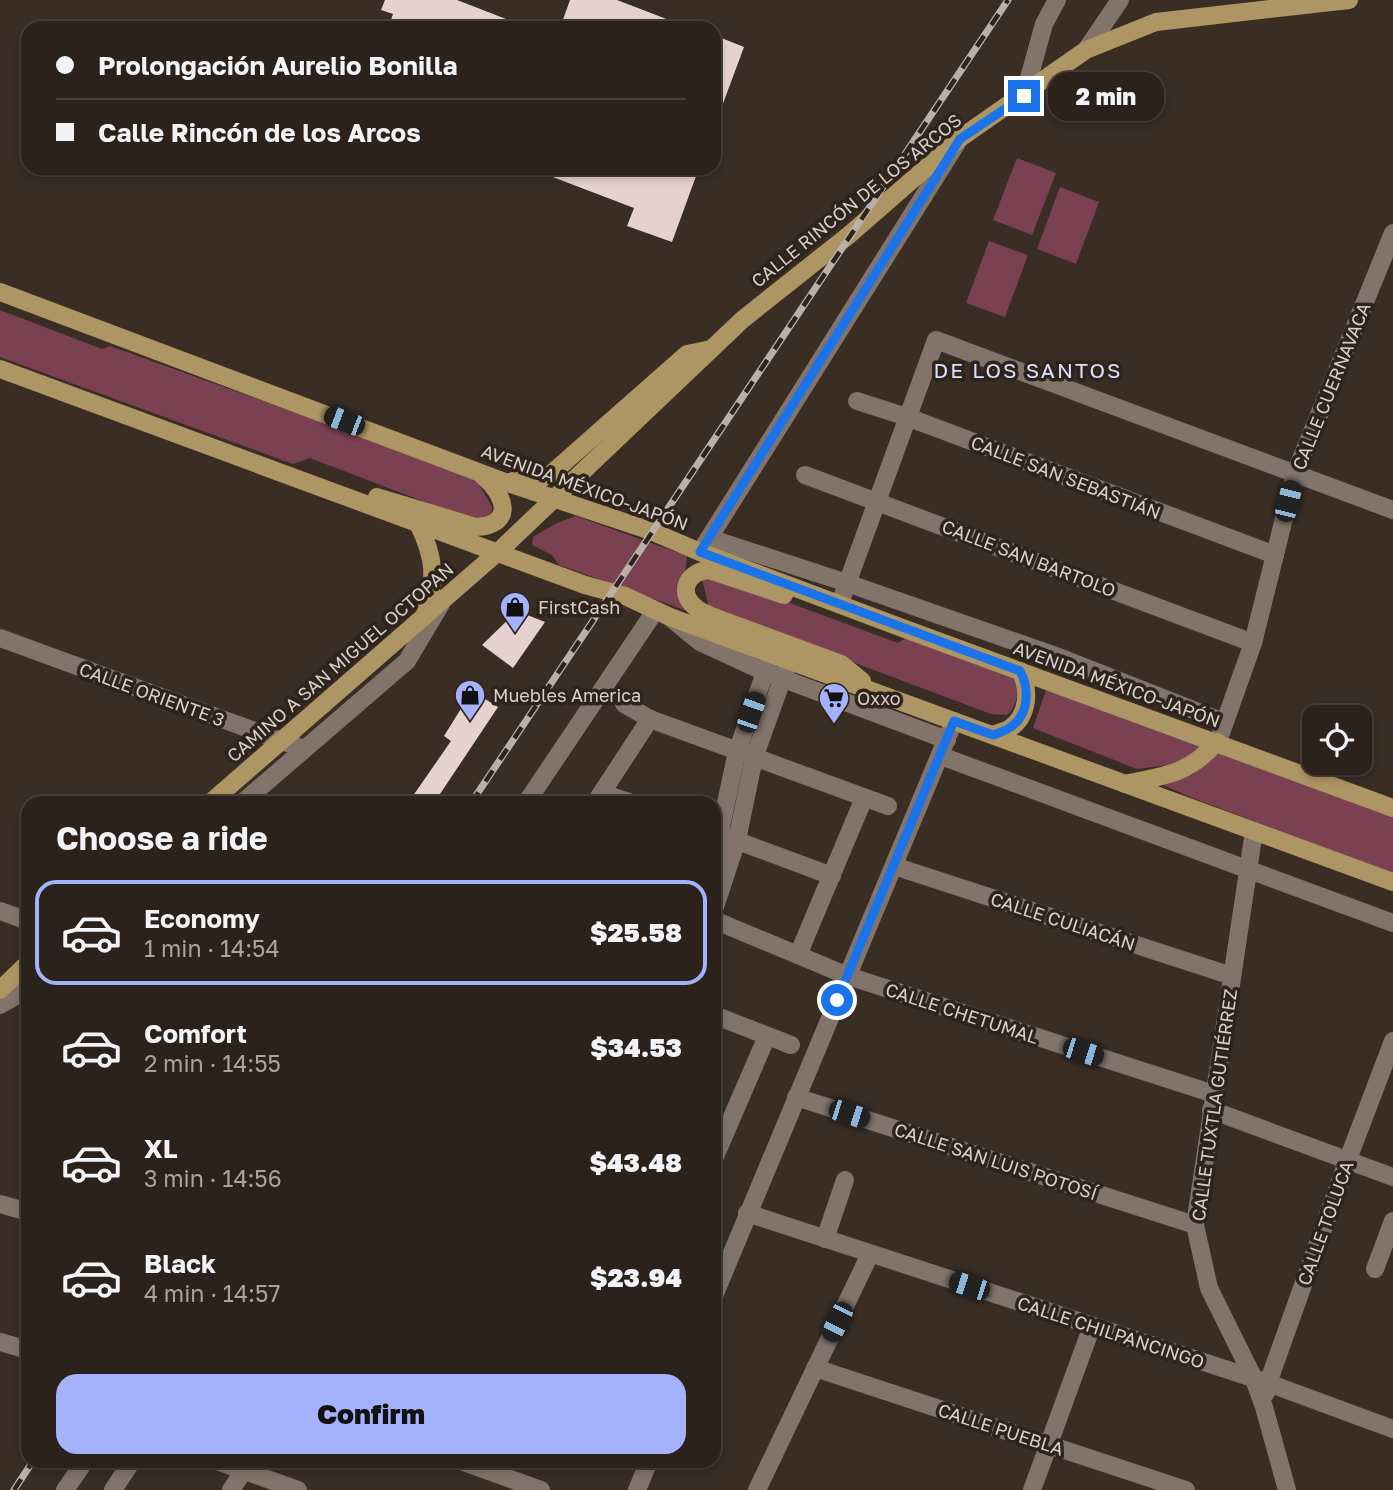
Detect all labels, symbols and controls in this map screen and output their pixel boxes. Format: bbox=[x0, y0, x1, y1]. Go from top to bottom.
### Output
text: Prolongación Aurelio Bonilla bbox=[98, 50, 458, 81]
callout: 2 min bbox=[1048, 72, 1164, 120]
route end bbox=[1008, 80, 1040, 112]
text: 2 min bbox=[1076, 82, 1136, 110]
street label: CALLE RINCÓN DE LOS ARCOS bbox=[747, 109, 965, 291]
text: Calle Rincón de los Arcos bbox=[98, 117, 421, 148]
street label: CALLE CUERNAVACA bbox=[1287, 299, 1375, 473]
district label: DE LOS SANTOS bbox=[934, 357, 1122, 383]
car bbox=[321, 404, 368, 438]
street label: CALLE SAN SEBASTIÁN bbox=[968, 431, 1164, 523]
street label: AVENIDA MÉXICO-JAPÓN bbox=[479, 439, 691, 535]
car bbox=[1273, 478, 1304, 524]
street label: CALLE SAN BARTOLO bbox=[939, 515, 1119, 601]
street label: CAMINO A SAN MIGUEL OCTOPAN bbox=[222, 558, 458, 766]
shop icon: FirstCash bbox=[498, 590, 532, 634]
place label: FirstCash bbox=[538, 596, 620, 618]
street label: AVENIDA MÉXICO-JAPÓN bbox=[1011, 636, 1223, 732]
street label: CALLE ORIENTE 3 bbox=[76, 658, 228, 730]
shop icon: Muebles America bbox=[453, 678, 487, 722]
supermarket icon: Oxxo bbox=[817, 681, 851, 725]
place label: Muebles America bbox=[493, 684, 641, 706]
place label: Oxxo bbox=[857, 687, 901, 709]
car bbox=[735, 689, 768, 735]
map controls bbox=[1302, 705, 1372, 775]
button: locate bbox=[1302, 705, 1372, 775]
text: Choose a ride bbox=[56, 819, 268, 857]
street label: CALLE CULIACÁN bbox=[988, 887, 1138, 955]
icon: car bbox=[60, 901, 123, 964]
text: Economy bbox=[144, 903, 260, 934]
text: $25.58 bbox=[590, 917, 682, 948]
text: 1 min · 14:54 bbox=[144, 934, 279, 962]
street label: CALLE CHETUMAL bbox=[883, 978, 1041, 1048]
route start bbox=[821, 984, 853, 1016]
street label: CALLE TUXTLA GUTIÉRREZ bbox=[1187, 987, 1241, 1223]
icon: car bbox=[60, 1016, 123, 1079]
text: Comfort bbox=[144, 1018, 247, 1049]
text: $34.53 bbox=[590, 1032, 682, 1063]
car bbox=[1060, 1036, 1107, 1068]
text: 2 min · 14:55 bbox=[144, 1049, 281, 1077]
car bbox=[826, 1098, 873, 1130]
street label: CALLE SAN LUIS POTOSÍ bbox=[892, 1118, 1102, 1205]
icon: car bbox=[60, 1131, 123, 1194]
text: XL bbox=[144, 1133, 178, 1164]
text: $43.48 bbox=[590, 1147, 682, 1178]
street label: CALLE TOLUCA bbox=[1292, 1158, 1358, 1288]
text: 3 min · 14:56 bbox=[144, 1164, 282, 1192]
icon: car bbox=[60, 1246, 123, 1309]
text: Black bbox=[144, 1248, 216, 1279]
text: $23.94 bbox=[590, 1262, 682, 1293]
car bbox=[946, 1270, 993, 1302]
text: 4 min · 14:57 bbox=[144, 1279, 280, 1307]
street label: CALLE CHILPANCINGO bbox=[1015, 1291, 1207, 1373]
car bbox=[819, 1299, 856, 1345]
button: Confirm bbox=[56, 1374, 686, 1454]
street label: CALLE PUEBLA bbox=[935, 1398, 1067, 1460]

